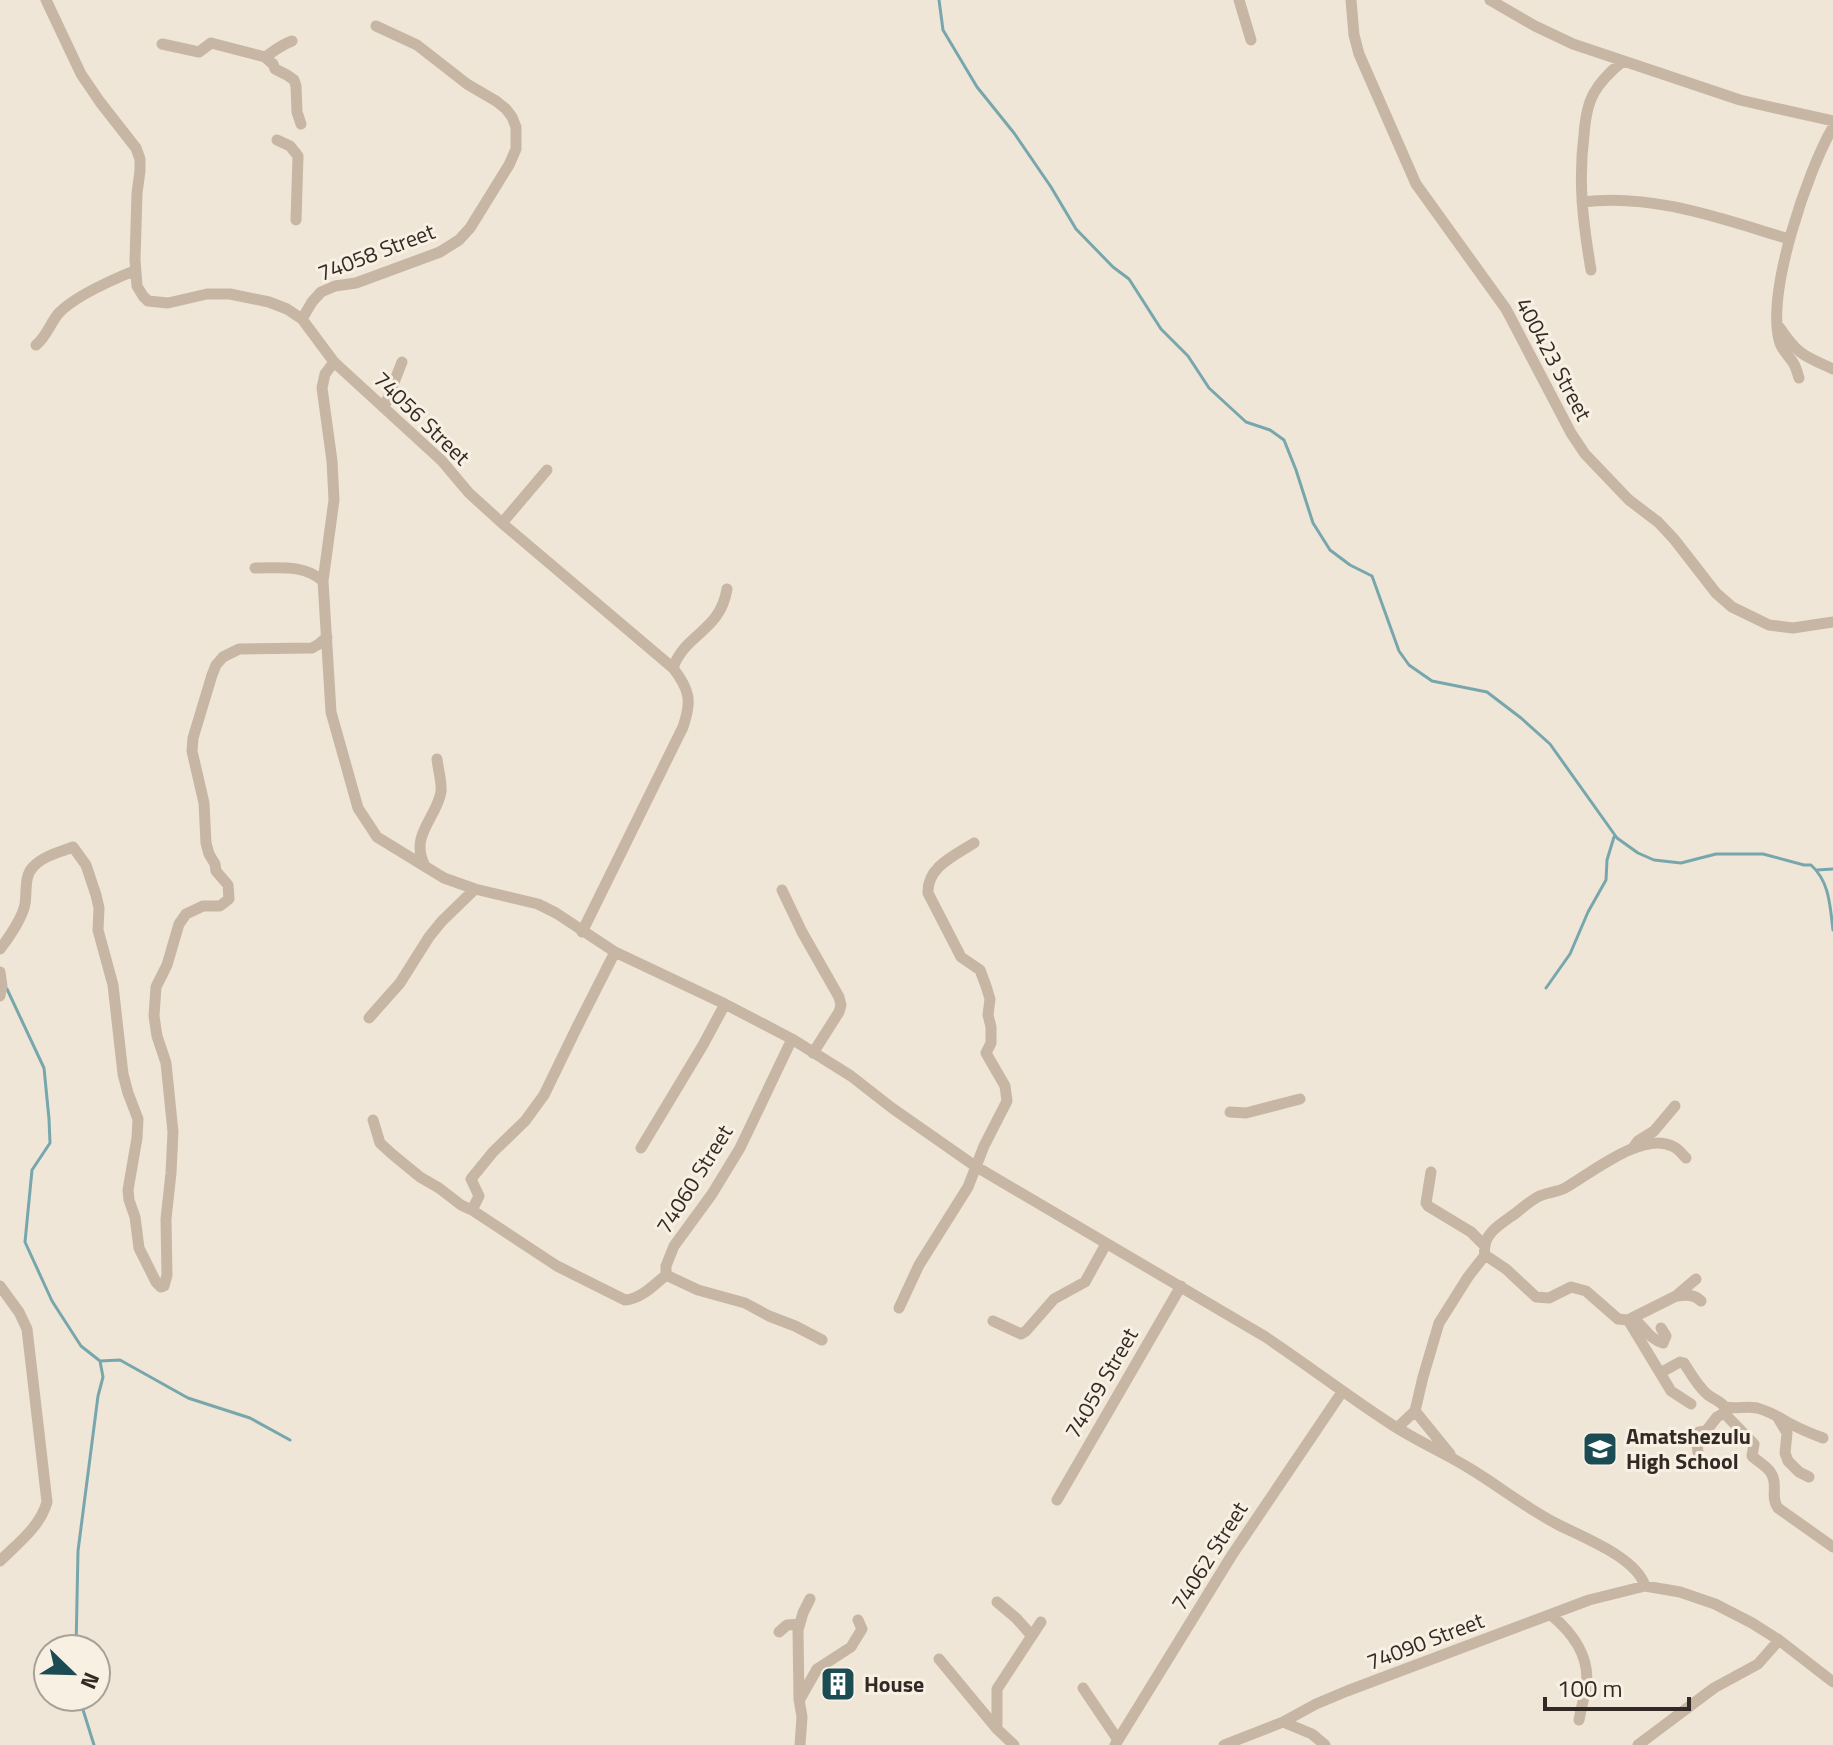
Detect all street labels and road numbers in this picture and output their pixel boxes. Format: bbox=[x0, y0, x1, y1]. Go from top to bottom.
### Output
street label: 74058 Street bbox=[312, 214, 440, 290]
street label: 400423 Street bbox=[1507, 291, 1601, 427]
street label: 74056 Street bbox=[366, 363, 478, 473]
street label: 74060 Street bbox=[647, 1118, 741, 1240]
street label: 74059 Street bbox=[1055, 1321, 1147, 1445]
street label: 74062 Street bbox=[1162, 1495, 1256, 1617]
street label: 74090 Street bbox=[1361, 1603, 1489, 1679]

